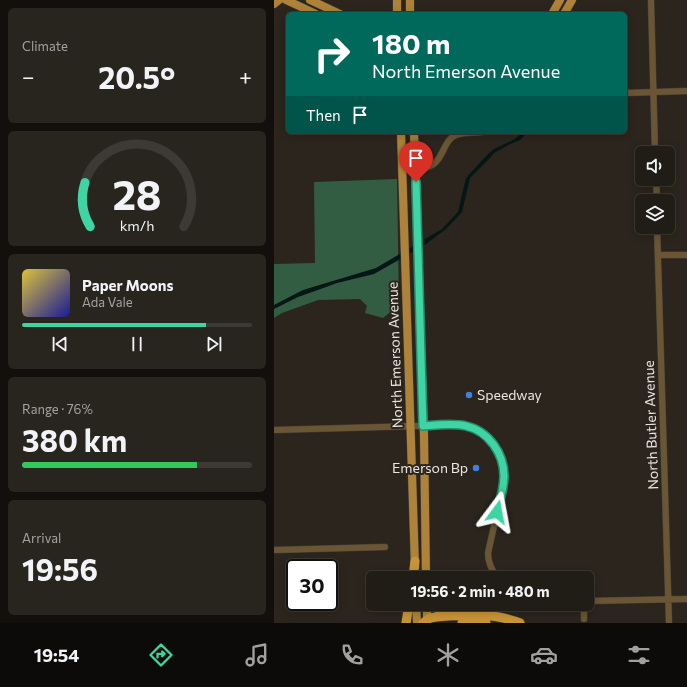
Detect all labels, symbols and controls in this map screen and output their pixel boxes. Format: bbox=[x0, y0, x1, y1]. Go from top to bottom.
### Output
text: 180 m bbox=[372, 26, 450, 60]
icon: right bbox=[306, 28, 358, 80]
text: Climate bbox=[22, 38, 68, 54]
text: 20.5° bbox=[98, 58, 175, 95]
text: North Emerson Avenue bbox=[372, 60, 560, 82]
text: − bbox=[22, 63, 35, 90]
text: + bbox=[239, 63, 252, 90]
icon: arrive bbox=[349, 104, 371, 126]
text: Then bbox=[306, 106, 341, 124]
pin bbox=[399, 141, 433, 182]
map controls bbox=[635, 146, 675, 234]
button: sound bbox=[635, 146, 675, 186]
icon: arrive bbox=[405, 147, 427, 169]
text: 28 bbox=[112, 167, 162, 218]
button: layers bbox=[635, 194, 675, 234]
text: km/h bbox=[120, 215, 154, 233]
text: Paper Moons bbox=[82, 276, 173, 294]
street label: North Emerson Avenue bbox=[383, 282, 406, 428]
text: Ada Vale bbox=[82, 294, 133, 310]
icon: previous bbox=[49, 333, 71, 355]
icon: pause bbox=[126, 333, 148, 355]
icon: next bbox=[203, 333, 225, 355]
street label: North Butler Avenue bbox=[640, 360, 661, 490]
place label: Speedway bbox=[477, 386, 542, 403]
marker: Speedway bbox=[464, 390, 474, 400]
text: Range · 76% bbox=[22, 401, 93, 417]
text: 380 km bbox=[22, 421, 127, 458]
place label: Emerson Bp bbox=[392, 459, 468, 476]
marker: Emerson Bp bbox=[471, 463, 481, 473]
position arrow bbox=[476, 491, 518, 533]
text: Arrival bbox=[22, 530, 61, 546]
text: 19:56 bbox=[22, 550, 98, 587]
speed limit sign: 30 bbox=[286, 559, 338, 611]
text: 19:56 · 2 min · 480 m bbox=[410, 582, 550, 600]
icon: directions bbox=[147, 641, 175, 669]
icon: music bbox=[243, 641, 271, 669]
icon: phone bbox=[338, 641, 366, 669]
icon: climate bbox=[434, 641, 462, 669]
icon: car bbox=[530, 641, 558, 669]
icon: filters bbox=[625, 641, 653, 669]
text: 19:54 bbox=[34, 644, 79, 666]

